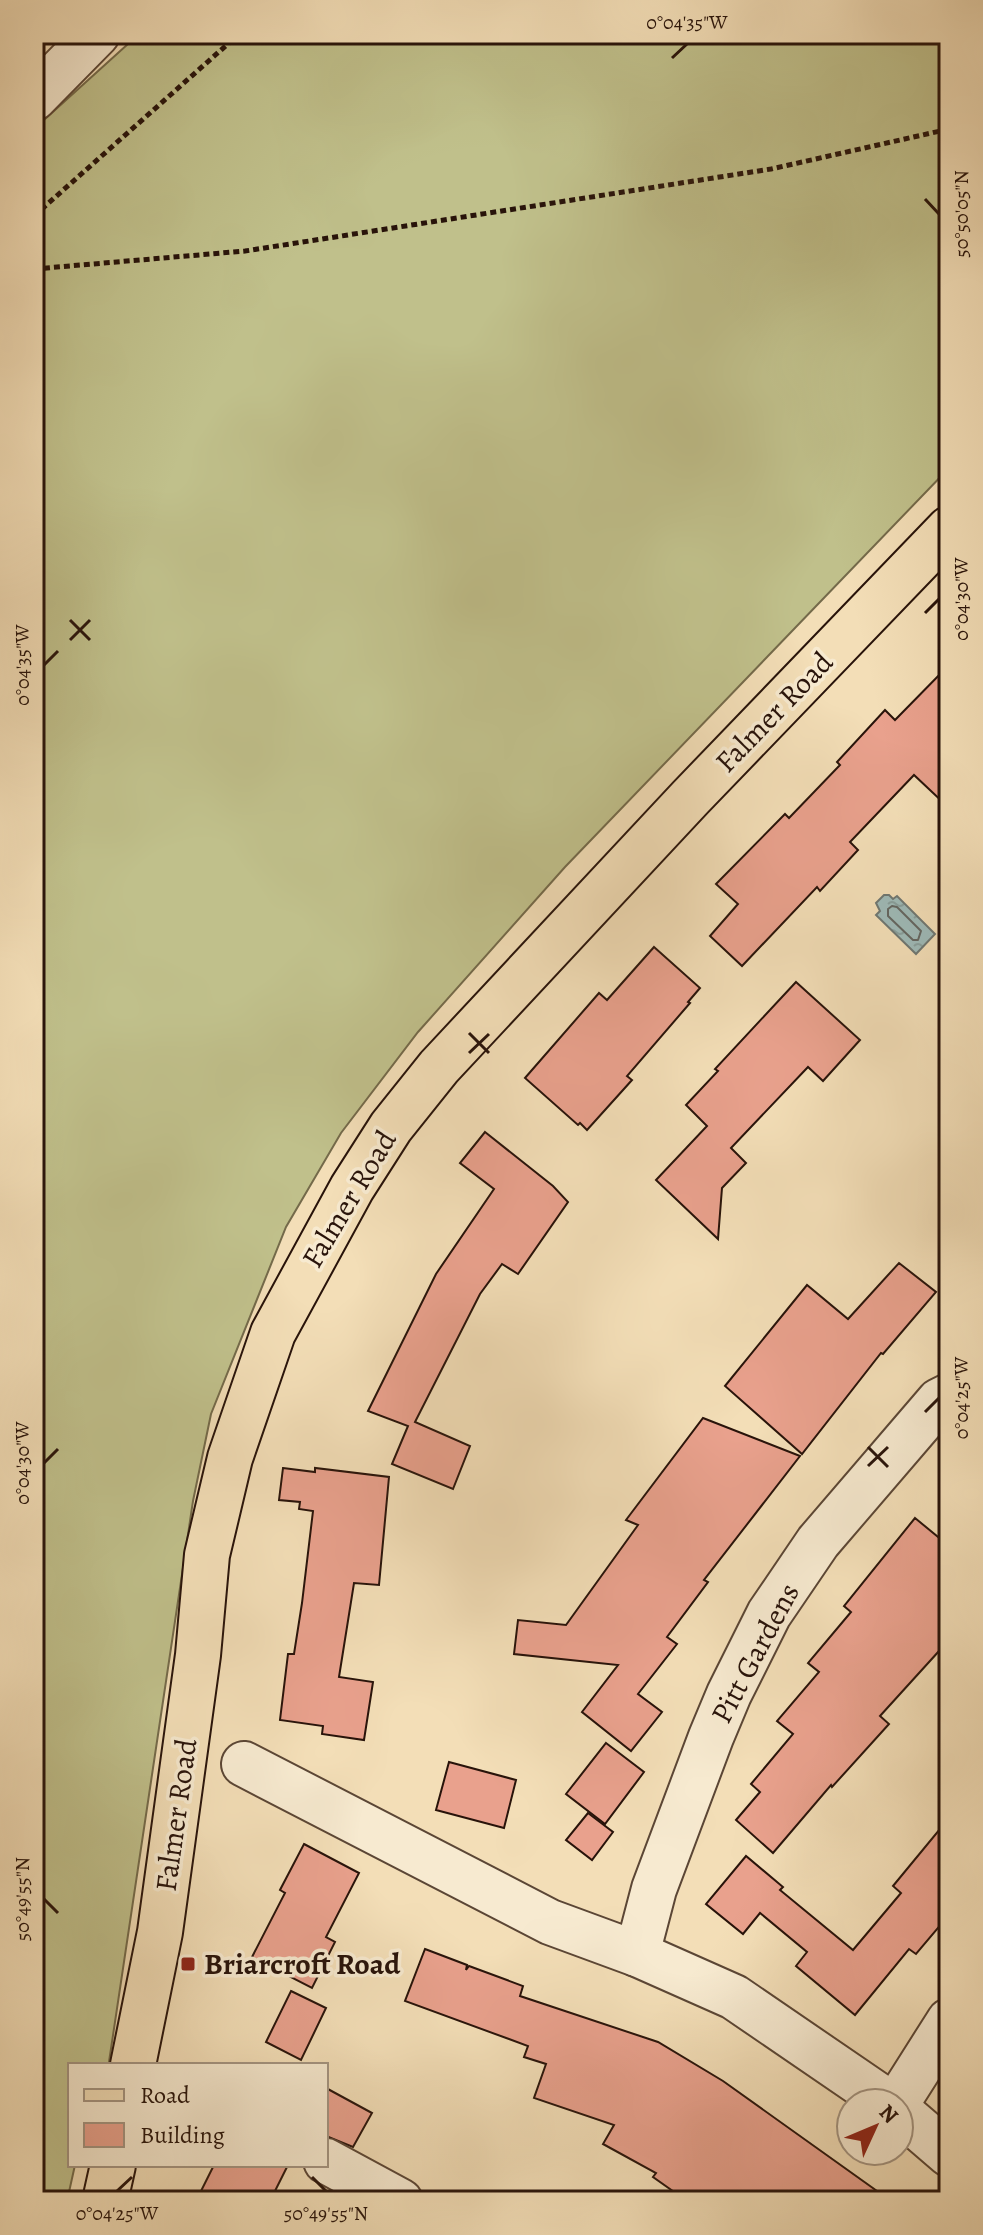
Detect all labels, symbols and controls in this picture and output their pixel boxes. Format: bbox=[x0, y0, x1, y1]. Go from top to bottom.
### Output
text: 0°04'35"W bbox=[646, 9, 728, 36]
text: 50°50'05"N bbox=[948, 170, 975, 258]
text: 0°04'30"W bbox=[948, 557, 975, 641]
text: 0°04'35"W bbox=[9, 624, 36, 706]
street label: Falmer Road bbox=[706, 642, 842, 781]
street label: Falmer Road bbox=[292, 1122, 406, 1275]
text: 0°04'25"W bbox=[948, 1356, 975, 1439]
text: 0°04'30"W bbox=[9, 1421, 36, 1505]
street label: Pitt Gardens bbox=[701, 1576, 809, 1730]
street label: Falmer Road bbox=[146, 1735, 207, 1894]
text: 50°49'55"N bbox=[9, 1857, 36, 1941]
place label: Briarcroft Road bbox=[204, 1944, 401, 1984]
marker: Briarcroft Road bbox=[179, 1955, 197, 1973]
legend bbox=[68, 2063, 328, 2167]
text: Road bbox=[140, 2079, 190, 2111]
north arrow bbox=[835, 2087, 915, 2167]
text: N bbox=[872, 2098, 905, 2130]
text: Building bbox=[140, 2119, 225, 2151]
text: 0°04'25"W bbox=[76, 2200, 159, 2227]
text: 50°49'55"N bbox=[284, 2200, 368, 2227]

